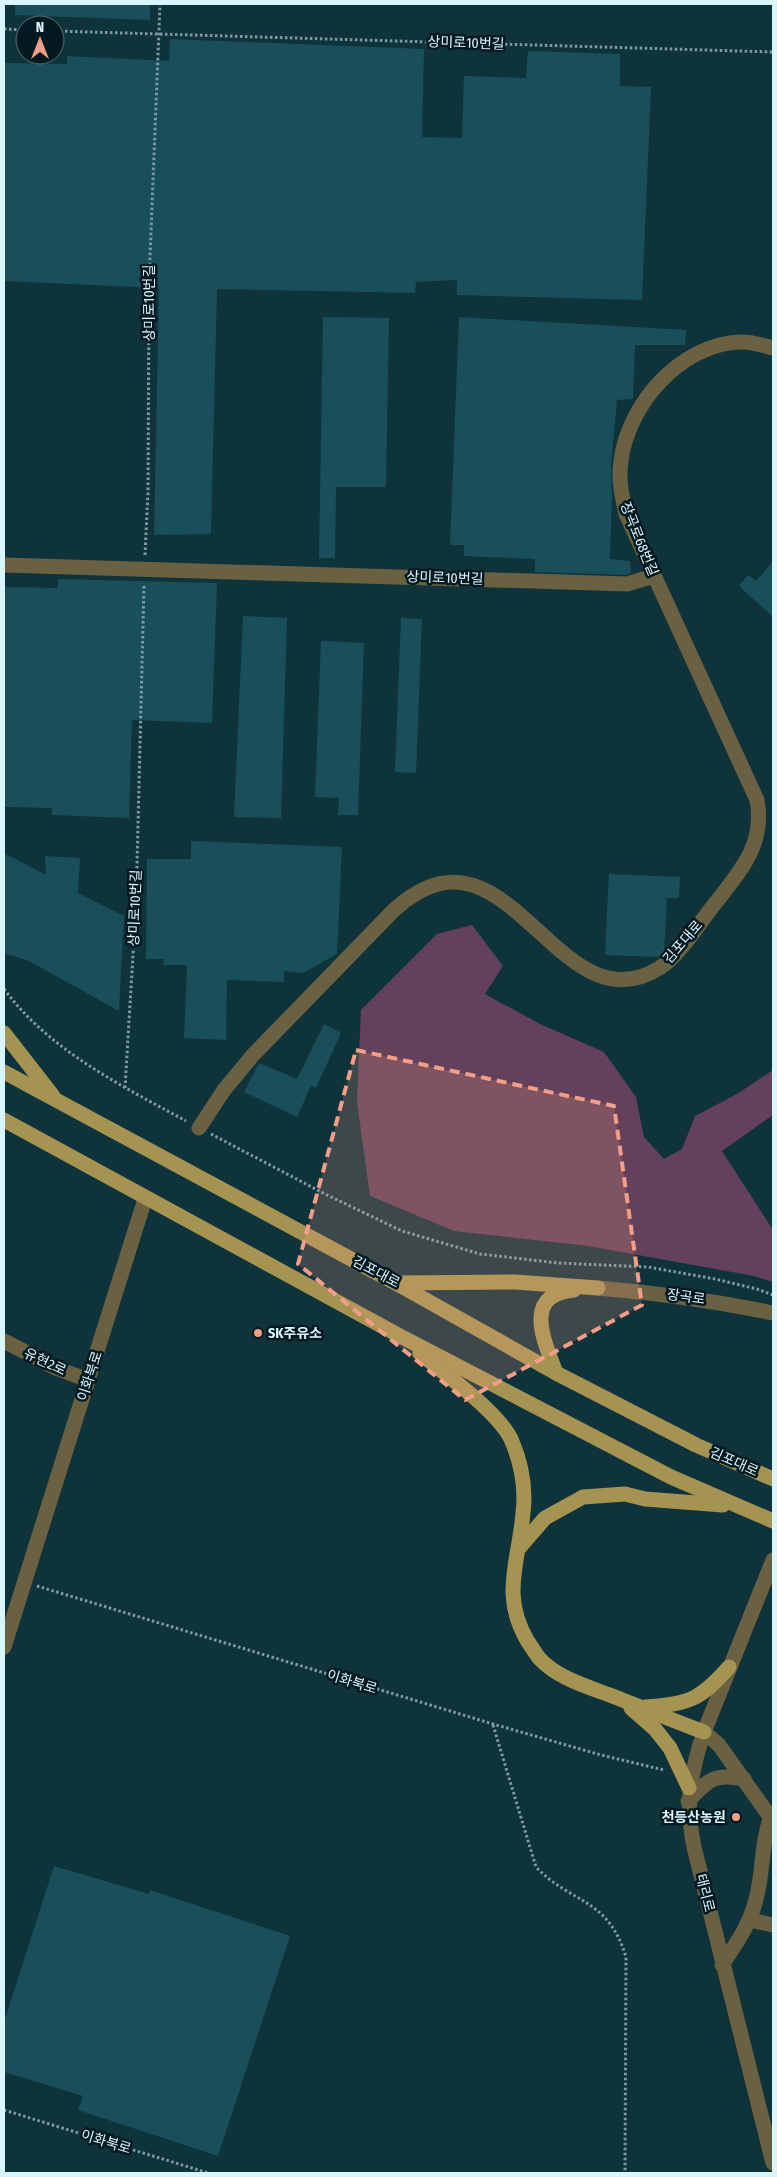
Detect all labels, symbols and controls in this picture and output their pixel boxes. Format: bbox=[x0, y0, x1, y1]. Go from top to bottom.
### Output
north arrow bbox=[15, 15, 65, 65]
text: N bbox=[36, 19, 44, 36]
street label: 상미로10번길 bbox=[427, 33, 505, 53]
street label: 상미로10번길 bbox=[141, 264, 158, 342]
street label: 장곡로68번길 bbox=[616, 499, 662, 579]
street label: 상미로10번길 bbox=[406, 568, 484, 588]
street label: 상미로10번길 bbox=[125, 869, 145, 947]
street label: 김포대로 bbox=[660, 917, 706, 967]
street label: 김포대로 bbox=[349, 1252, 403, 1292]
street label: 장곡로 bbox=[666, 1286, 706, 1308]
place label: SK주유소 bbox=[268, 1325, 322, 1342]
marker: SK주유소 bbox=[252, 1327, 264, 1339]
street label: 유현2로 bbox=[21, 1345, 69, 1379]
street label: 이화북로 bbox=[74, 1349, 106, 1403]
street label: 김포대로 bbox=[707, 1444, 761, 1480]
street label: 이화북로 bbox=[325, 1666, 379, 1698]
place label: 천등산농원 bbox=[662, 1809, 726, 1826]
marker: 천등산농원 bbox=[730, 1811, 742, 1823]
street label: 태리로 bbox=[692, 1872, 718, 1914]
street label: 이화북로 bbox=[79, 2126, 133, 2158]

